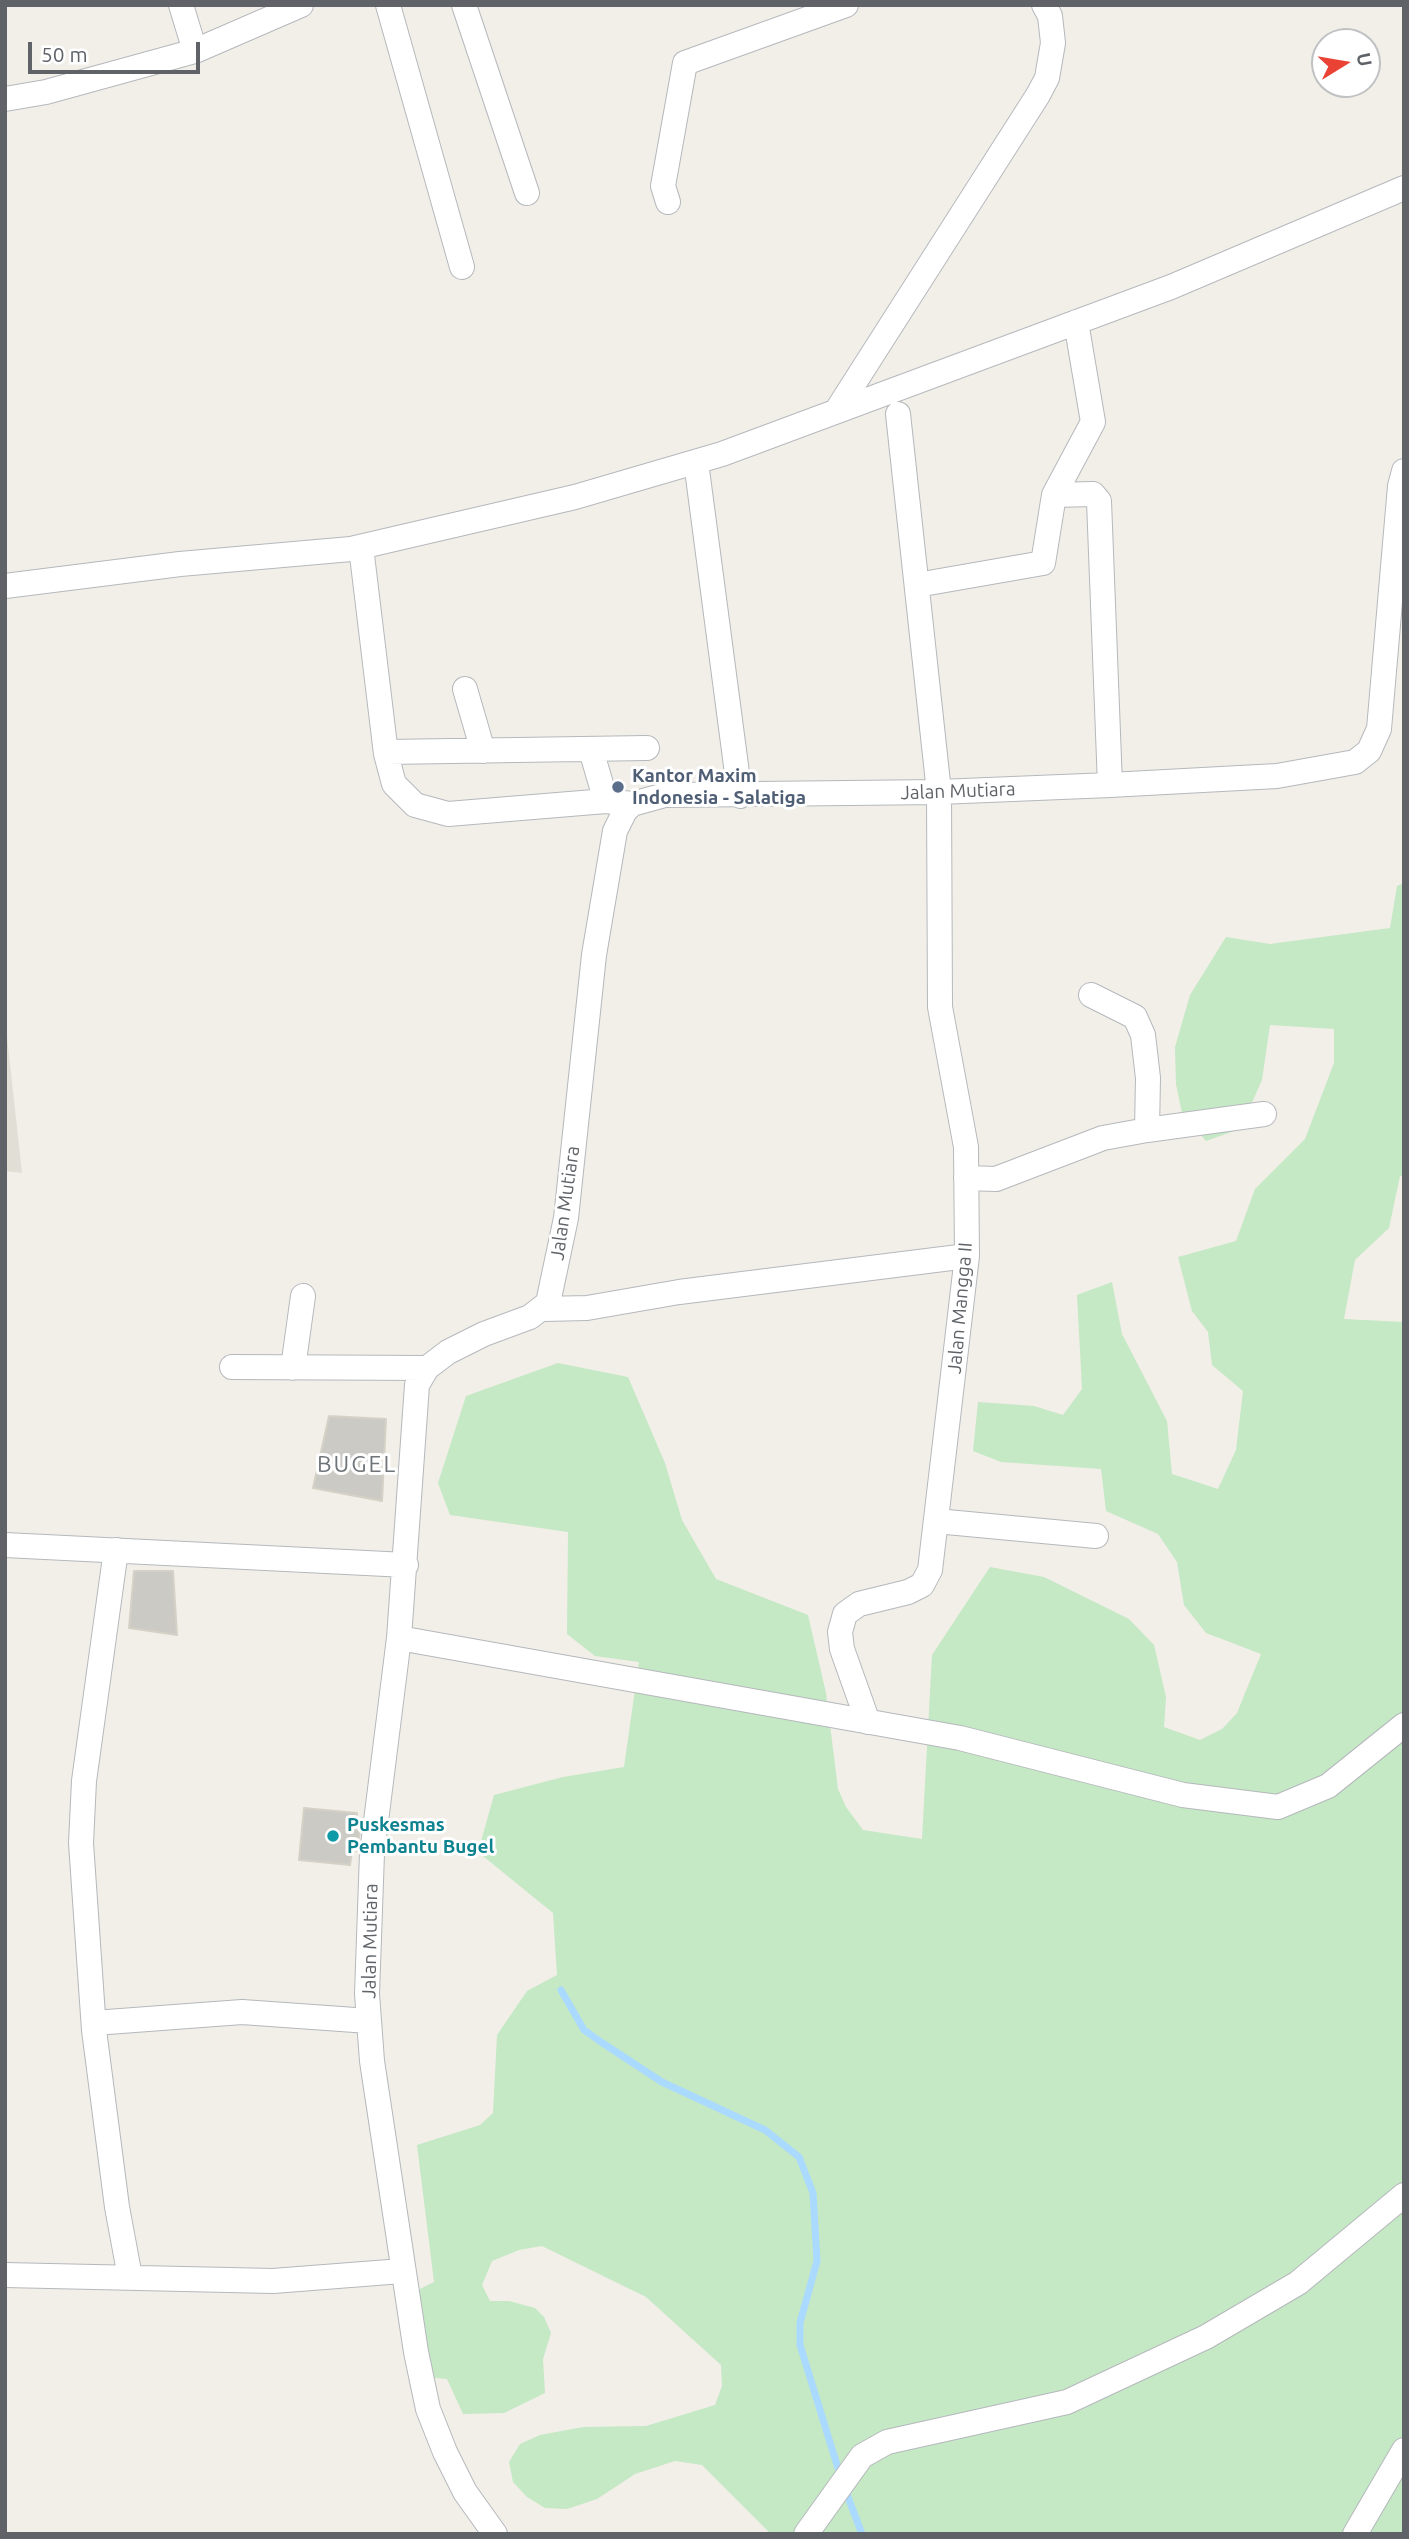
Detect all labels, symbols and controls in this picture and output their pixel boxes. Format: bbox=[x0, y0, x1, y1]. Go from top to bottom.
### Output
scale bar bbox=[32, 28, 203, 72]
north arrow bbox=[1311, 28, 1381, 98]
text: 50 m bbox=[41, 42, 88, 66]
text: U bbox=[1353, 51, 1377, 68]
place label: Kantor Maxim Indonesia - Salatiga bbox=[632, 765, 806, 809]
street label: Jalan Mutiara bbox=[900, 778, 1016, 804]
marker: Kantor Maxim Indonesia - Salatiga bbox=[610, 779, 626, 795]
street label: Jalan Mutiara bbox=[546, 1144, 584, 1262]
street label: Jalan Mangga II bbox=[943, 1241, 977, 1375]
district label: BUGEL bbox=[318, 1450, 396, 1478]
place label: Puskesmas Pembantu Bugel bbox=[347, 1814, 494, 1858]
marker: Puskesmas Pembantu Bugel bbox=[325, 1828, 341, 1844]
street label: Jalan Mutiara bbox=[358, 1883, 382, 1999]

